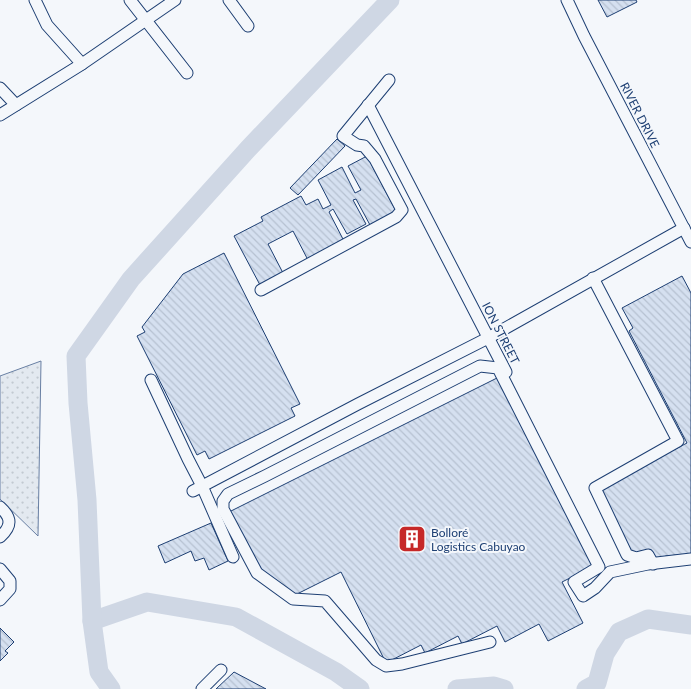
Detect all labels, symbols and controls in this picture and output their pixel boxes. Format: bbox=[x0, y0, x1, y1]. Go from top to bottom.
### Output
street label: RIVER DRIVE bbox=[617, 80, 663, 150]
street label: ION STREET bbox=[479, 300, 523, 366]
building icon: Bolloré Logistics Cabuyao bbox=[397, 524, 427, 554]
place label: Bolloré Logistics Cabuyao bbox=[431, 525, 526, 554]

